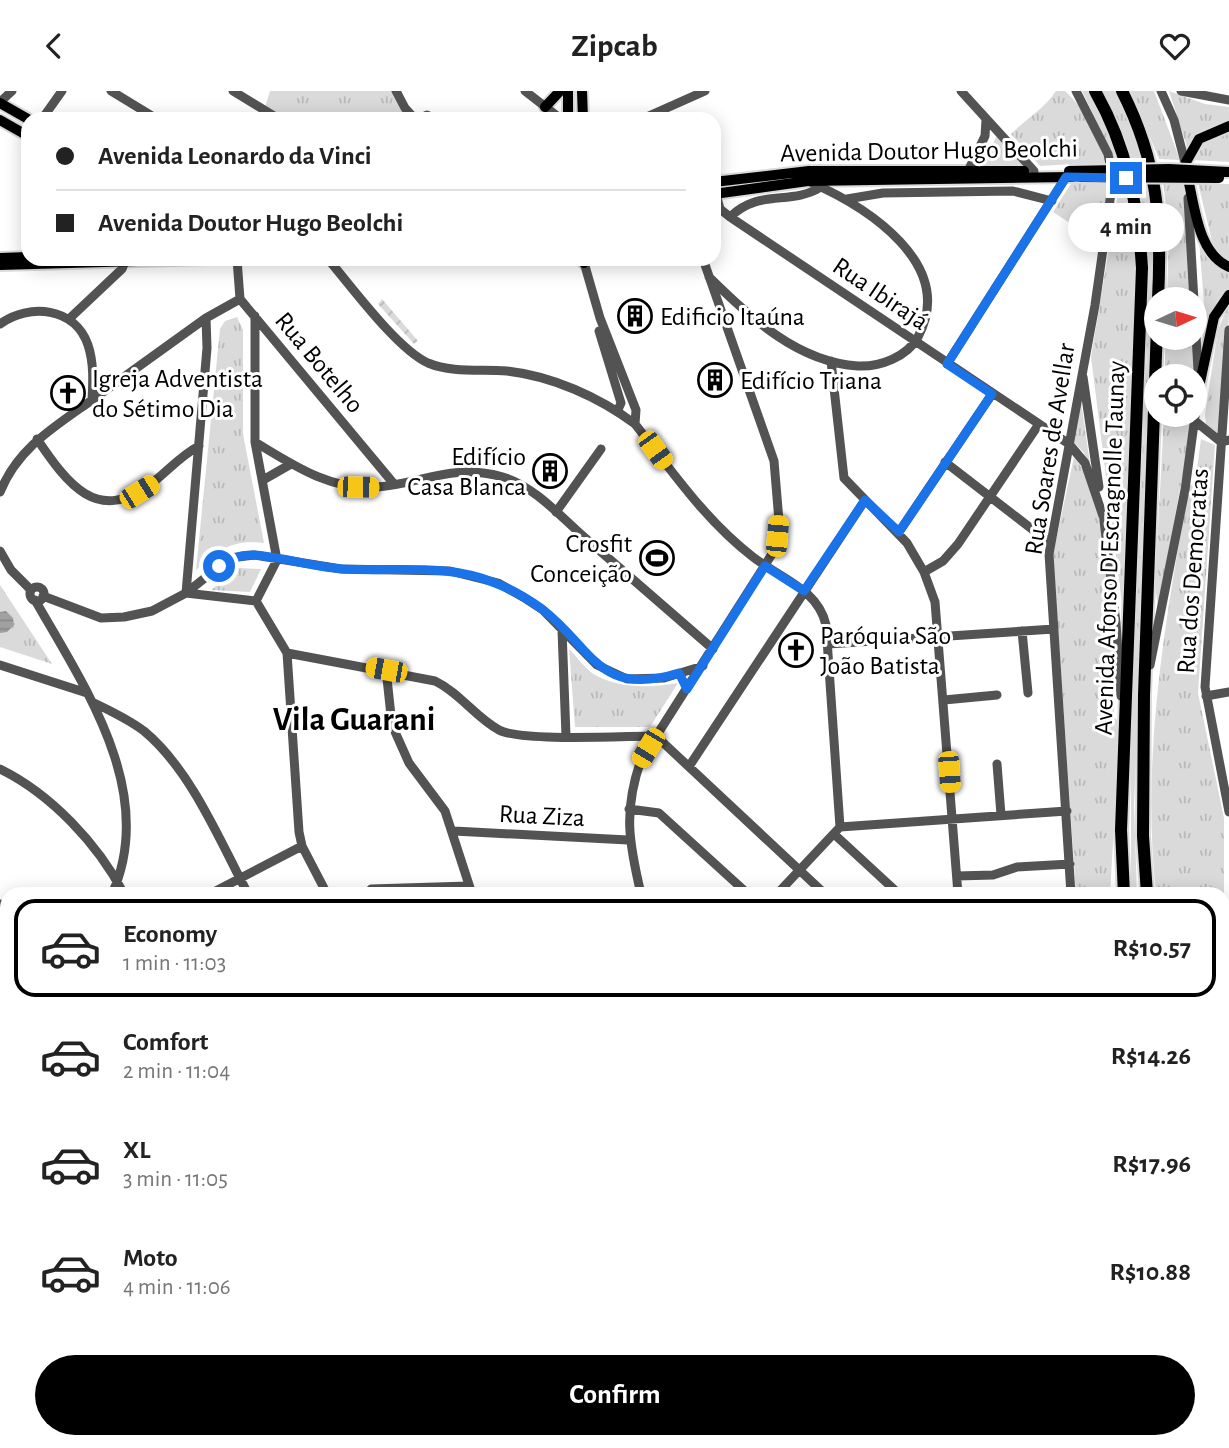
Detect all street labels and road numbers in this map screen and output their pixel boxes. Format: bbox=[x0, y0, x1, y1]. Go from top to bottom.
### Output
street label: Avenida Doutor Hugo Beolchi bbox=[780, 135, 1078, 167]
street label: Rua Ibirajá bbox=[828, 253, 933, 335]
street label: Rua Botelho bbox=[270, 307, 369, 418]
street label: Rua Soares de Avellar bbox=[1020, 341, 1080, 557]
street label: Avenida Afonso D'Escragnolle Taunay bbox=[1090, 360, 1130, 736]
street label: Rua dos Democratas bbox=[1173, 467, 1213, 675]
street label: Rua Ziza bbox=[498, 801, 586, 831]

